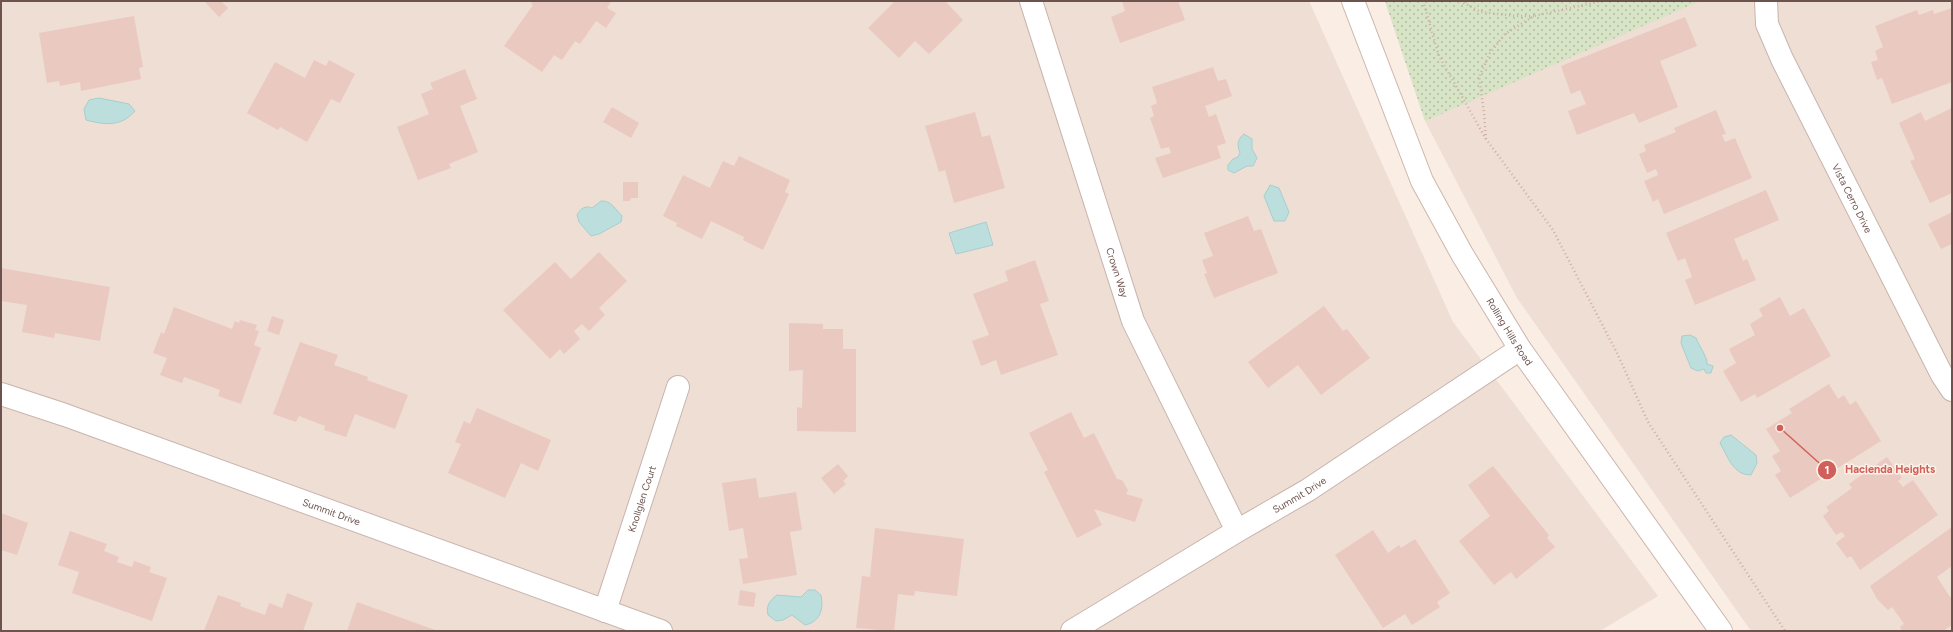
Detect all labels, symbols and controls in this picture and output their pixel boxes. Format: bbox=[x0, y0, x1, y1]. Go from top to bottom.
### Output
street label: Vista Cerro Drive bbox=[1829, 161, 1876, 236]
street label: Crown Way bbox=[1104, 246, 1132, 300]
street label: Rolling Hills Road bbox=[1484, 295, 1536, 368]
callout: Hacienda Heights bbox=[1817, 458, 1943, 481]
text: 1 bbox=[1824, 463, 1830, 477]
text: Hacienda Heights bbox=[1845, 463, 1935, 476]
street label: Knollglen Court bbox=[625, 464, 659, 534]
street label: Summit Drive bbox=[1270, 473, 1329, 516]
street label: Summit Drive bbox=[301, 495, 363, 528]

